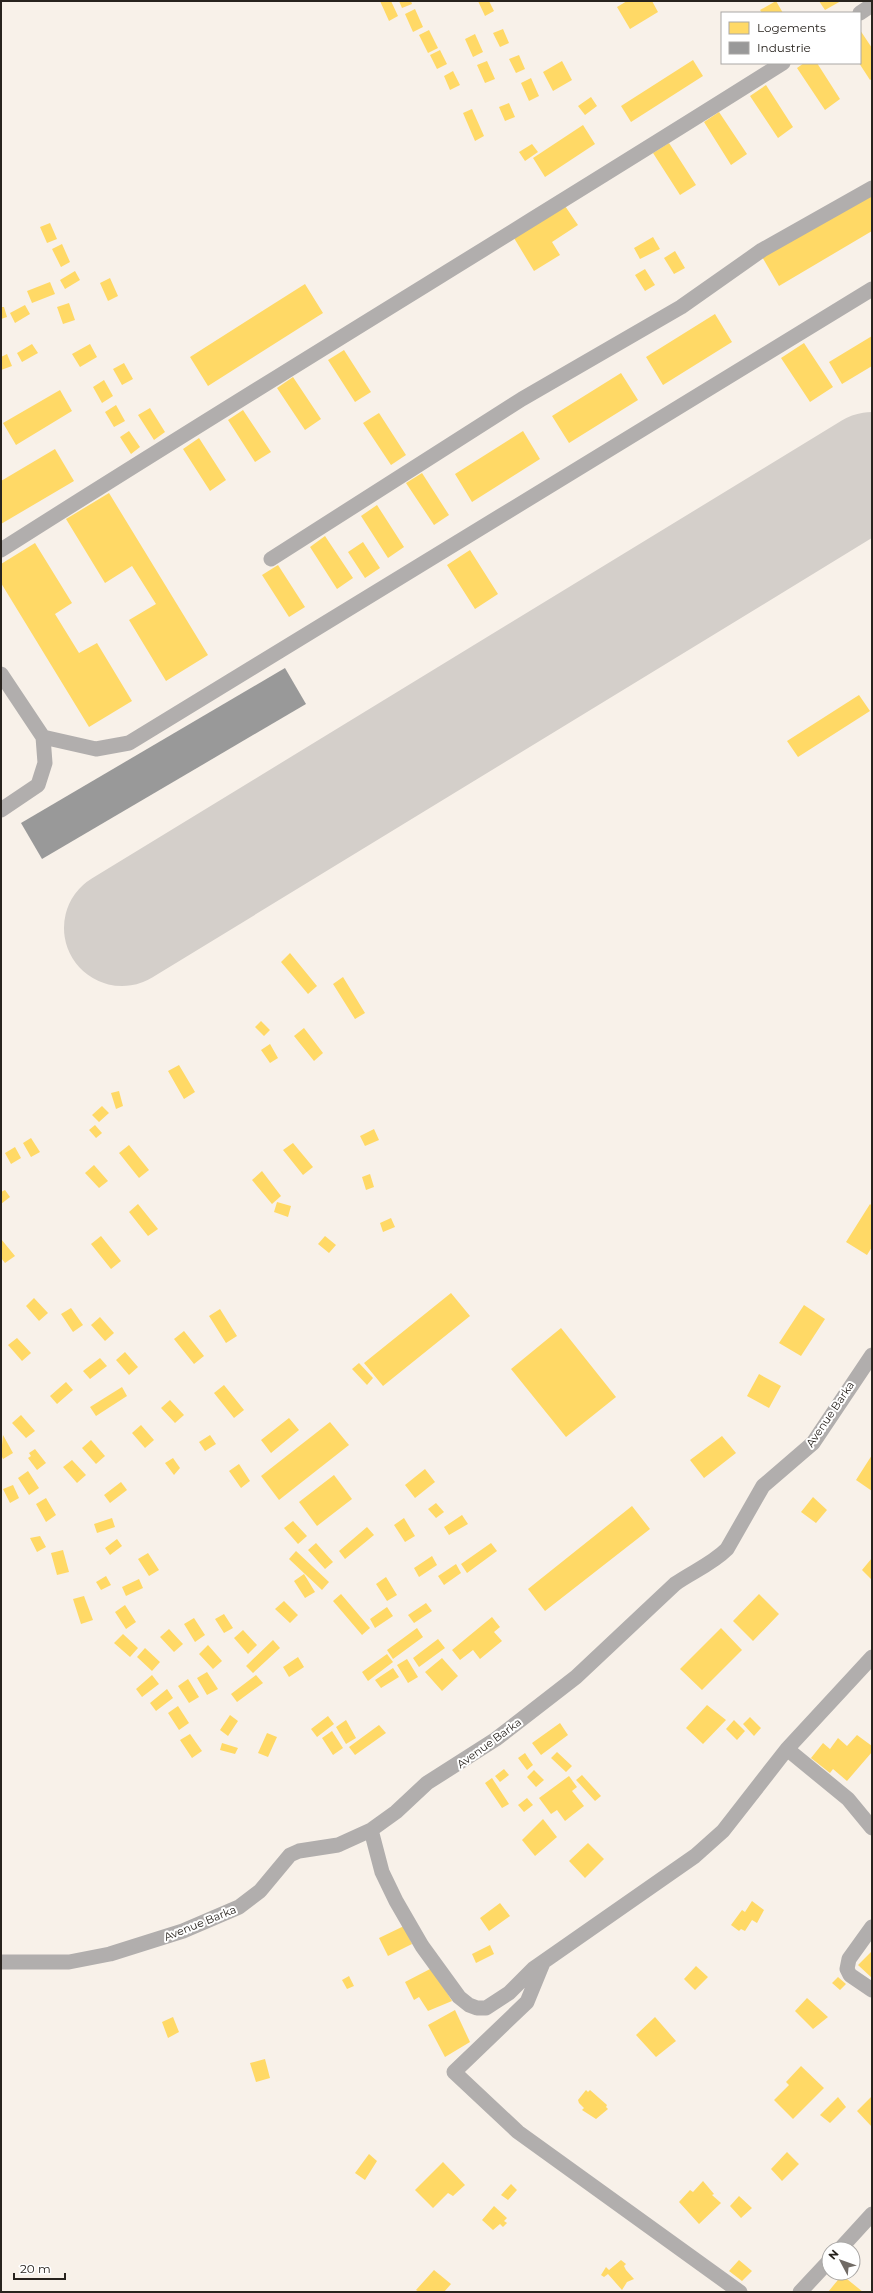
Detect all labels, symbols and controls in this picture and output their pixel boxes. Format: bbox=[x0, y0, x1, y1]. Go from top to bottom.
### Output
legend bbox=[721, 12, 861, 64]
text: Logements bbox=[757, 20, 826, 35]
text: Industrie bbox=[757, 40, 811, 55]
street label: Avenue Barka bbox=[803, 1378, 857, 1450]
street label: Avenue Barka bbox=[454, 1715, 524, 1771]
street label: Avenue Barka bbox=[162, 1902, 238, 1944]
north arrow bbox=[821, 2241, 861, 2281]
text: N bbox=[825, 2246, 842, 2262]
scale bar bbox=[14, 2255, 65, 2281]
text: 20 m bbox=[20, 2261, 51, 2276]

